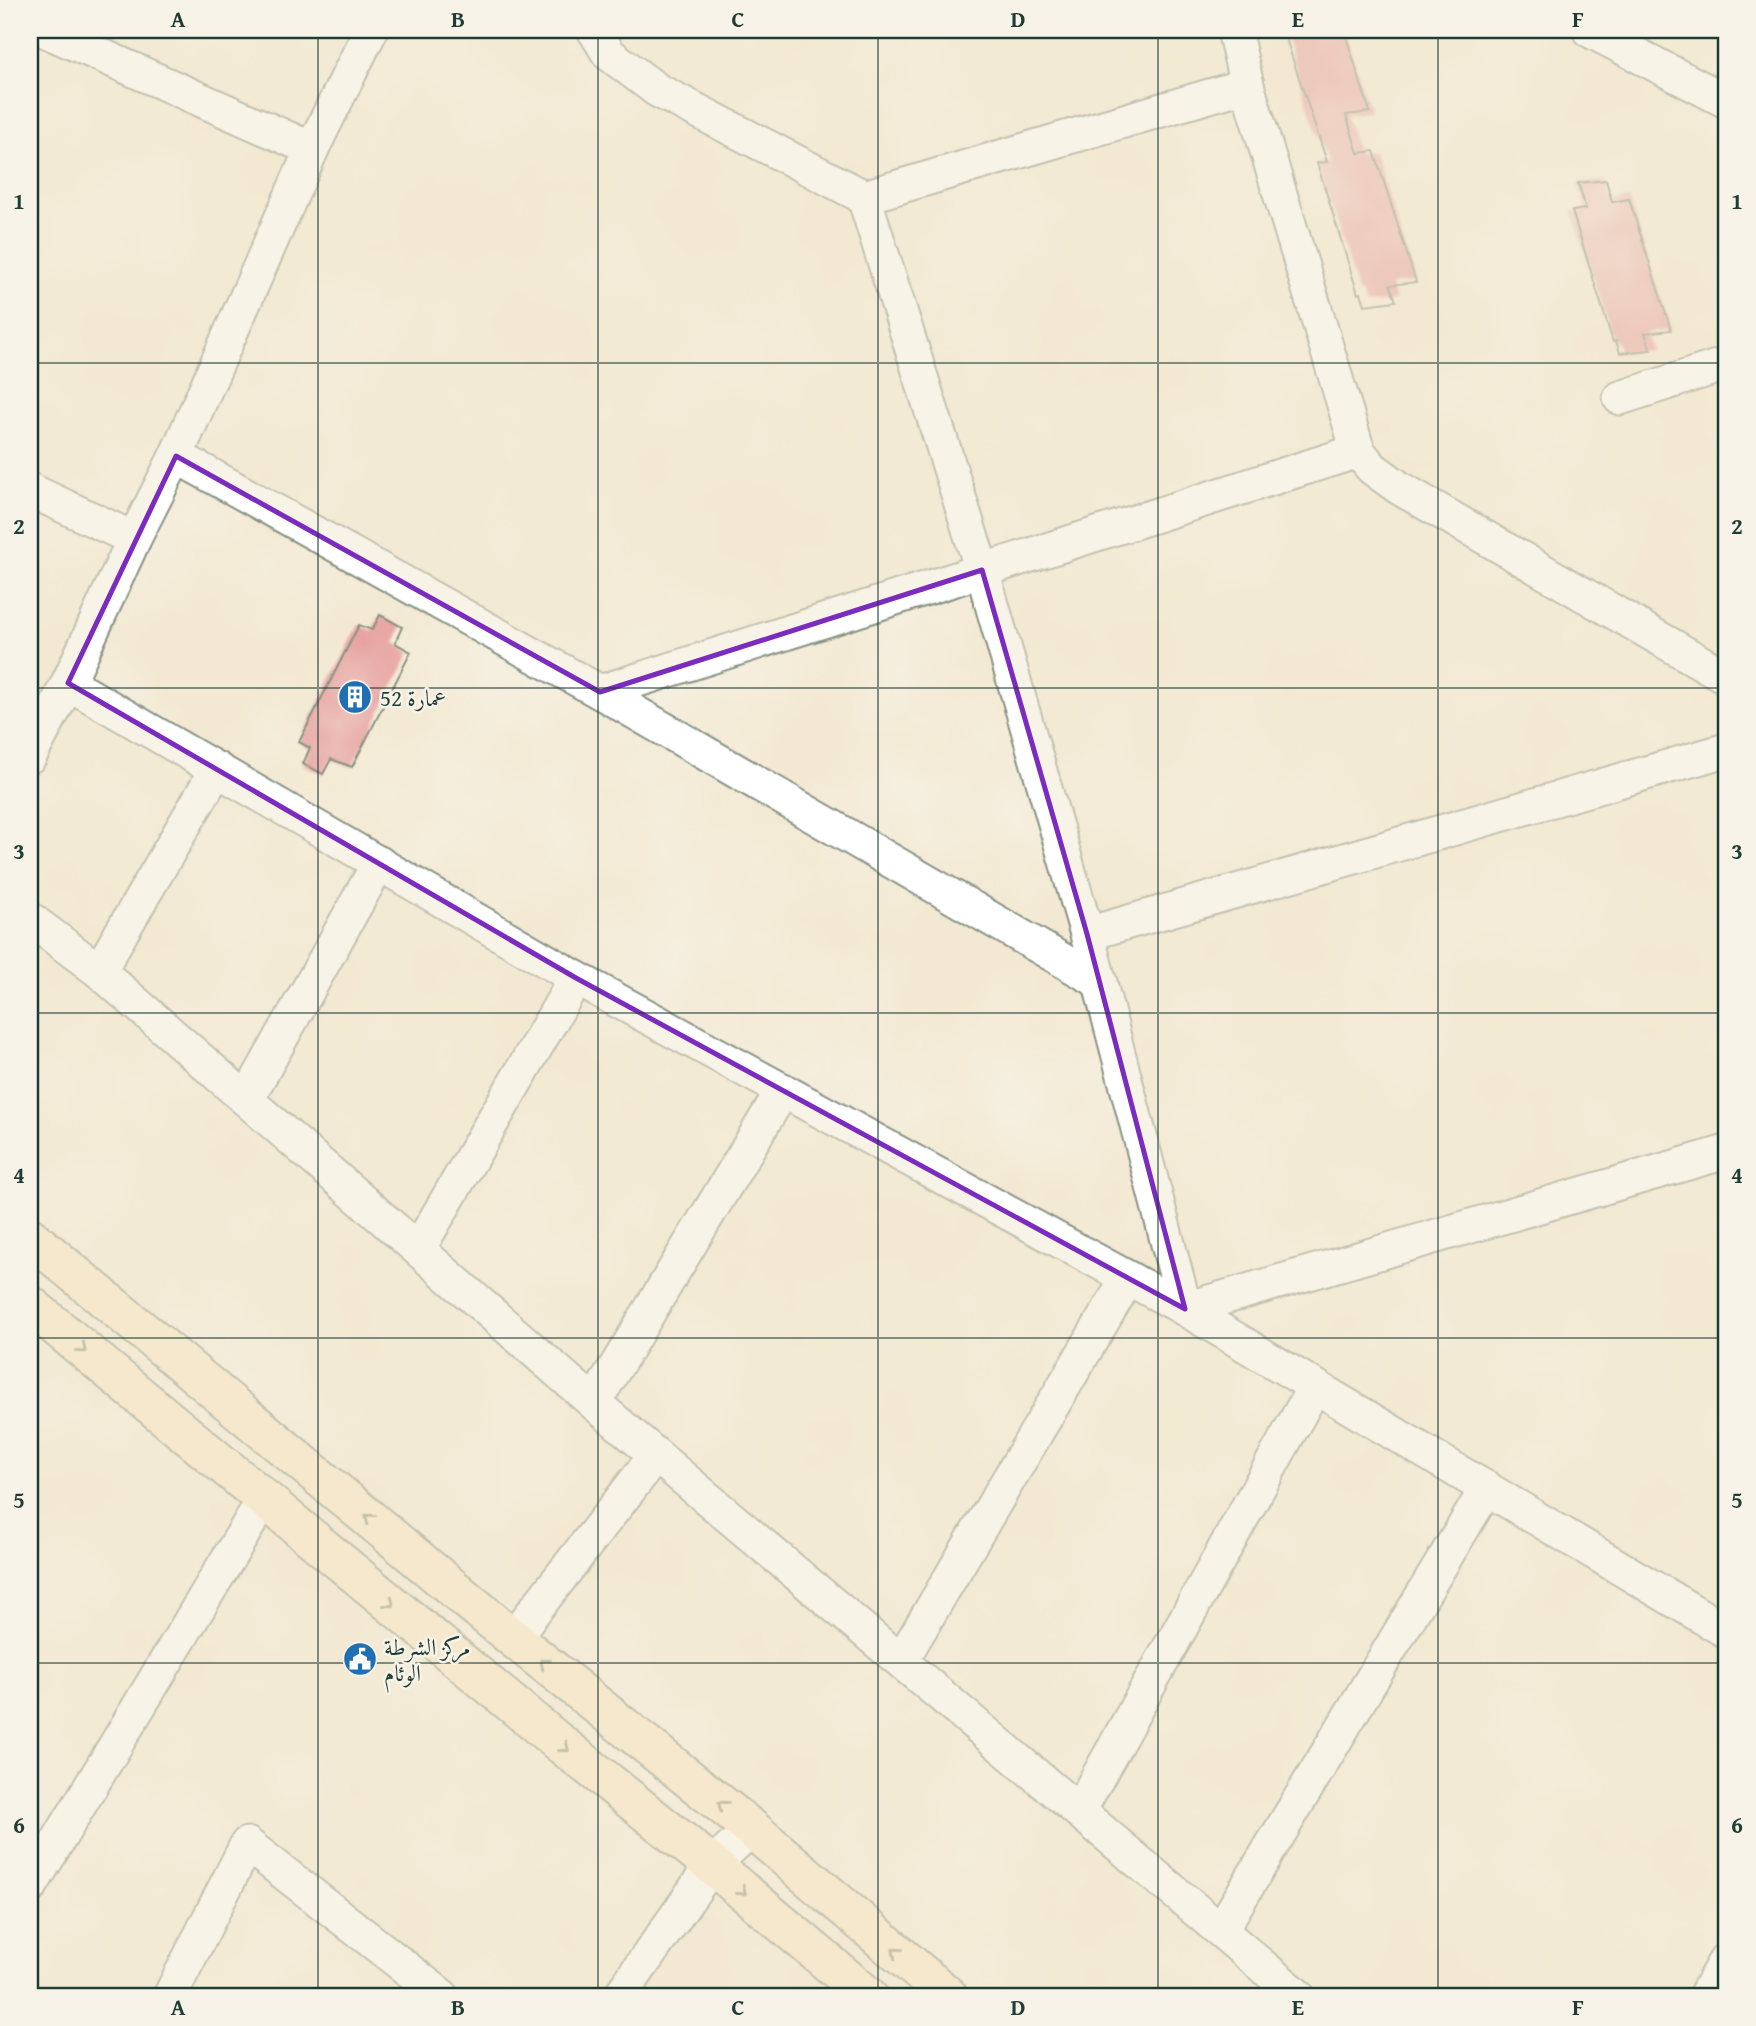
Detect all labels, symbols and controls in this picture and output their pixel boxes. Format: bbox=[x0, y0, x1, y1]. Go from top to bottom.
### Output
text: A bbox=[171, 2, 186, 35]
text: B bbox=[451, 2, 465, 35]
text: C bbox=[731, 2, 745, 35]
text: D bbox=[1011, 2, 1026, 35]
text: E bbox=[1292, 2, 1304, 35]
text: F bbox=[1572, 2, 1584, 35]
text: 1 bbox=[13, 184, 25, 217]
text: 1 bbox=[1731, 184, 1743, 217]
text: 2 bbox=[13, 509, 25, 542]
text: 2 bbox=[1731, 509, 1743, 542]
building icon: عمارة 52 bbox=[336, 678, 374, 716]
place label: عمارة 52 bbox=[380, 681, 446, 714]
text: 3 bbox=[13, 834, 25, 867]
text: 3 bbox=[1731, 834, 1743, 867]
text: 4 bbox=[13, 1158, 25, 1191]
text: 4 bbox=[1731, 1158, 1743, 1191]
one-way arrow bbox=[75, 1340, 87, 1353]
text: 5 bbox=[13, 1483, 25, 1516]
text: 5 bbox=[1731, 1483, 1743, 1516]
one-way arrow bbox=[364, 1514, 376, 1527]
one-way arrow bbox=[381, 1595, 394, 1607]
place label: مركز الشرطة الوئام bbox=[384, 1630, 471, 1693]
public building icon: مركز الشرطة الوئام bbox=[341, 1640, 379, 1678]
one-way arrow bbox=[540, 1659, 552, 1672]
one-way arrow bbox=[557, 1740, 570, 1752]
one-way arrow bbox=[717, 1801, 729, 1814]
text: 6 bbox=[13, 1808, 25, 1841]
text: 6 bbox=[1731, 1808, 1743, 1841]
one-way arrow bbox=[735, 1882, 747, 1895]
one-way arrow bbox=[891, 1948, 904, 1960]
text: A bbox=[171, 1990, 186, 2023]
text: B bbox=[451, 1990, 465, 2023]
text: C bbox=[731, 1990, 745, 2023]
text: D bbox=[1011, 1990, 1026, 2023]
text: E bbox=[1292, 1990, 1304, 2023]
text: F bbox=[1572, 1990, 1584, 2023]

